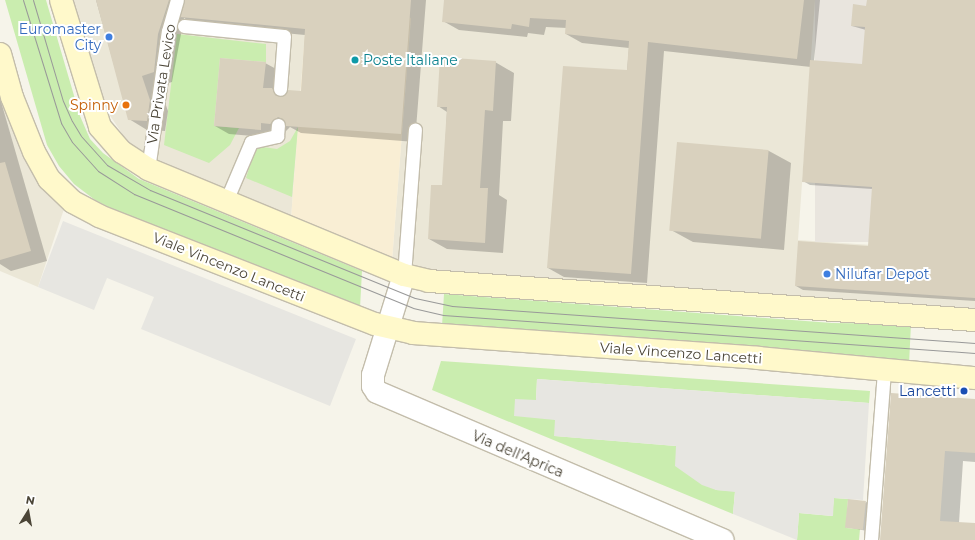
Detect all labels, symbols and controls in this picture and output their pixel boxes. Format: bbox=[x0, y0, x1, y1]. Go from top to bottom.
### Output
place label: Euromaster City bbox=[19, 21, 101, 54]
street label: Via Privata Levico bbox=[143, 23, 179, 145]
marker: Euromaster City bbox=[104, 32, 114, 42]
place label: Poste Italiane bbox=[363, 52, 458, 68]
marker: Poste Italiane bbox=[350, 55, 360, 65]
place label: Spinny bbox=[70, 97, 118, 113]
marker: Spinny bbox=[121, 100, 131, 110]
street label: Viale Vincenzo Lancetti bbox=[151, 229, 307, 305]
place label: Nilufar Depot bbox=[835, 266, 929, 282]
marker: Nilufar Depot bbox=[822, 269, 832, 279]
street label: Viale Vincenzo Lancetti bbox=[599, 339, 763, 367]
place label: Lancetti bbox=[899, 383, 956, 399]
marker: Lancetti bbox=[959, 386, 969, 396]
street label: Via dell'Aprica bbox=[470, 427, 566, 481]
north arrow bbox=[8, 492, 48, 532]
text: N bbox=[25, 492, 36, 508]

